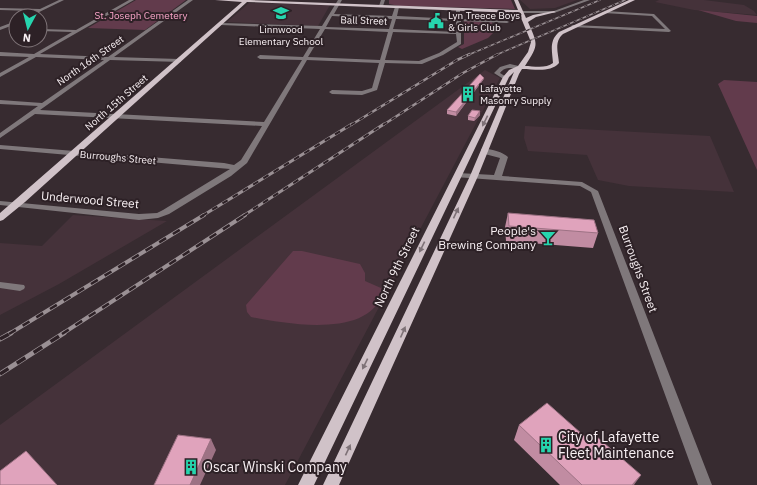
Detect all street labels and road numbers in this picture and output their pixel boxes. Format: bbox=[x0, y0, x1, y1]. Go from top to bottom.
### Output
street label: Ball Street bbox=[340, 13, 388, 28]
street label: North 16th Street bbox=[54, 32, 127, 88]
street label: North 15th Street bbox=[82, 71, 151, 133]
street label: Burroughs Street bbox=[79, 148, 157, 167]
street label: Underwood Street bbox=[40, 188, 140, 211]
street label: Burroughs Street bbox=[616, 223, 661, 314]
street label: North 9th Street bbox=[371, 224, 422, 309]

